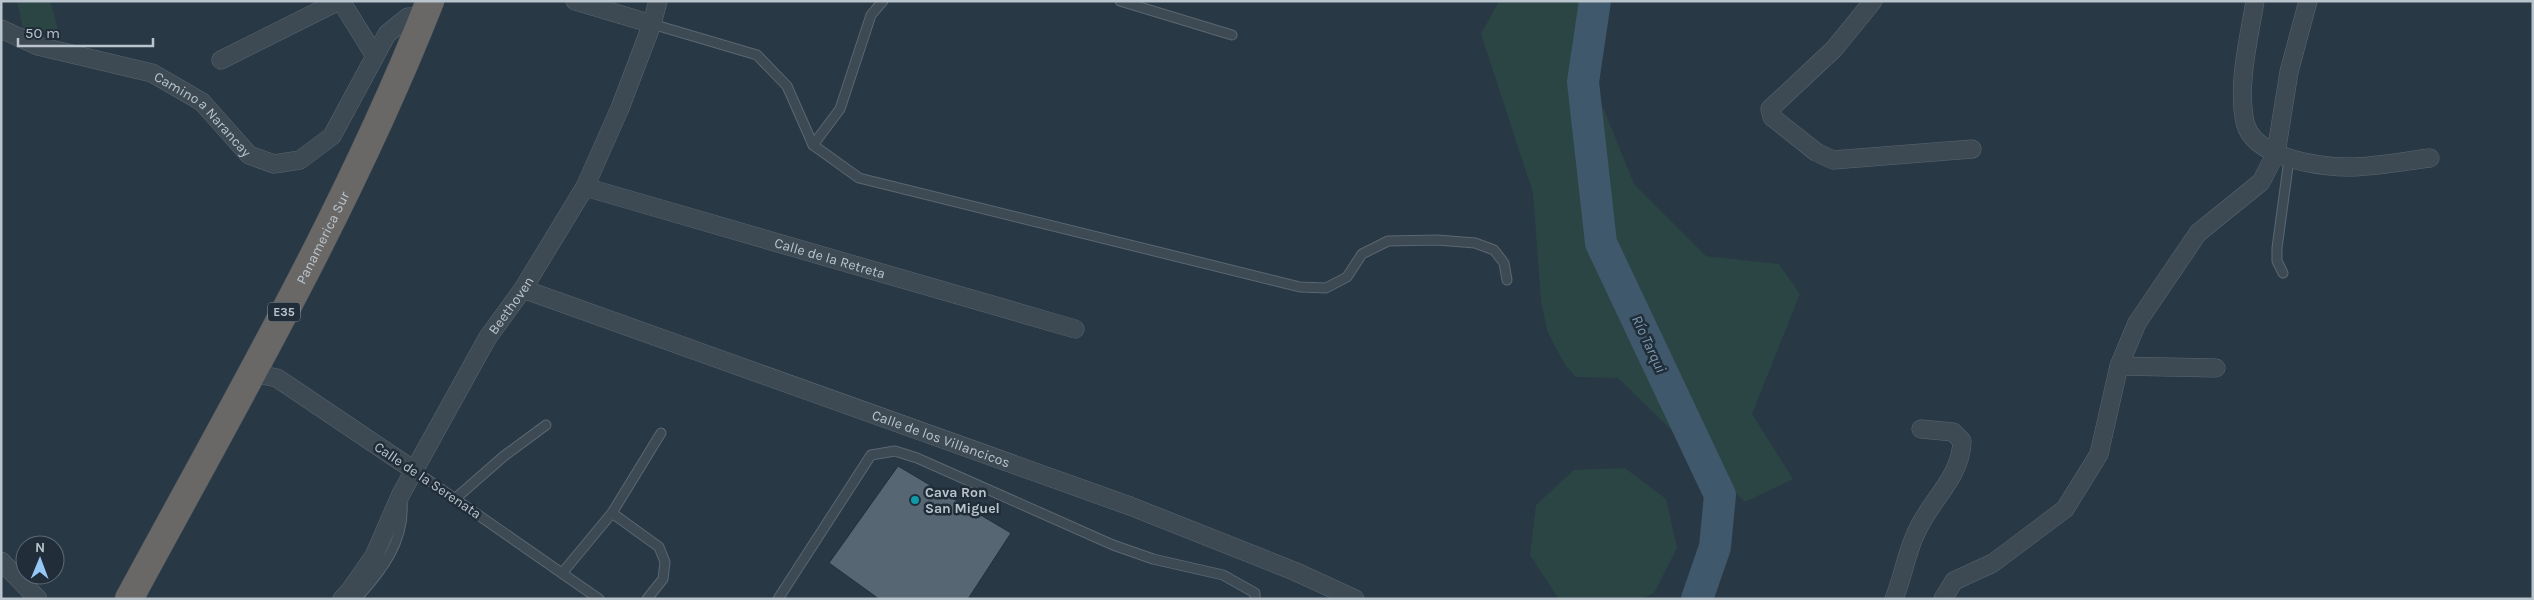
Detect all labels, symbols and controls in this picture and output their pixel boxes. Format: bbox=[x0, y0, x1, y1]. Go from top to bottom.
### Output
scale bar bbox=[18, 15, 152, 47]
text: 50 m bbox=[25, 24, 60, 42]
street label: Camino a Narancay bbox=[151, 68, 255, 161]
street label: Panamerica Sur bbox=[293, 188, 354, 287]
street label: Calle de la Retreta bbox=[772, 234, 887, 283]
street label: Beethoven bbox=[485, 273, 538, 338]
road number: E35 bbox=[268, 302, 300, 322]
water label: Río Tarqui bbox=[1628, 312, 1670, 376]
street label: Calle de los Villancicos bbox=[870, 406, 1012, 471]
street label: Calle de la Serenata bbox=[371, 438, 484, 523]
place label: Cava Ron San Miguel bbox=[925, 484, 1000, 517]
marker: Cava Ron San Miguel bbox=[909, 494, 921, 506]
north arrow bbox=[15, 535, 65, 585]
text: N bbox=[35, 539, 45, 556]

